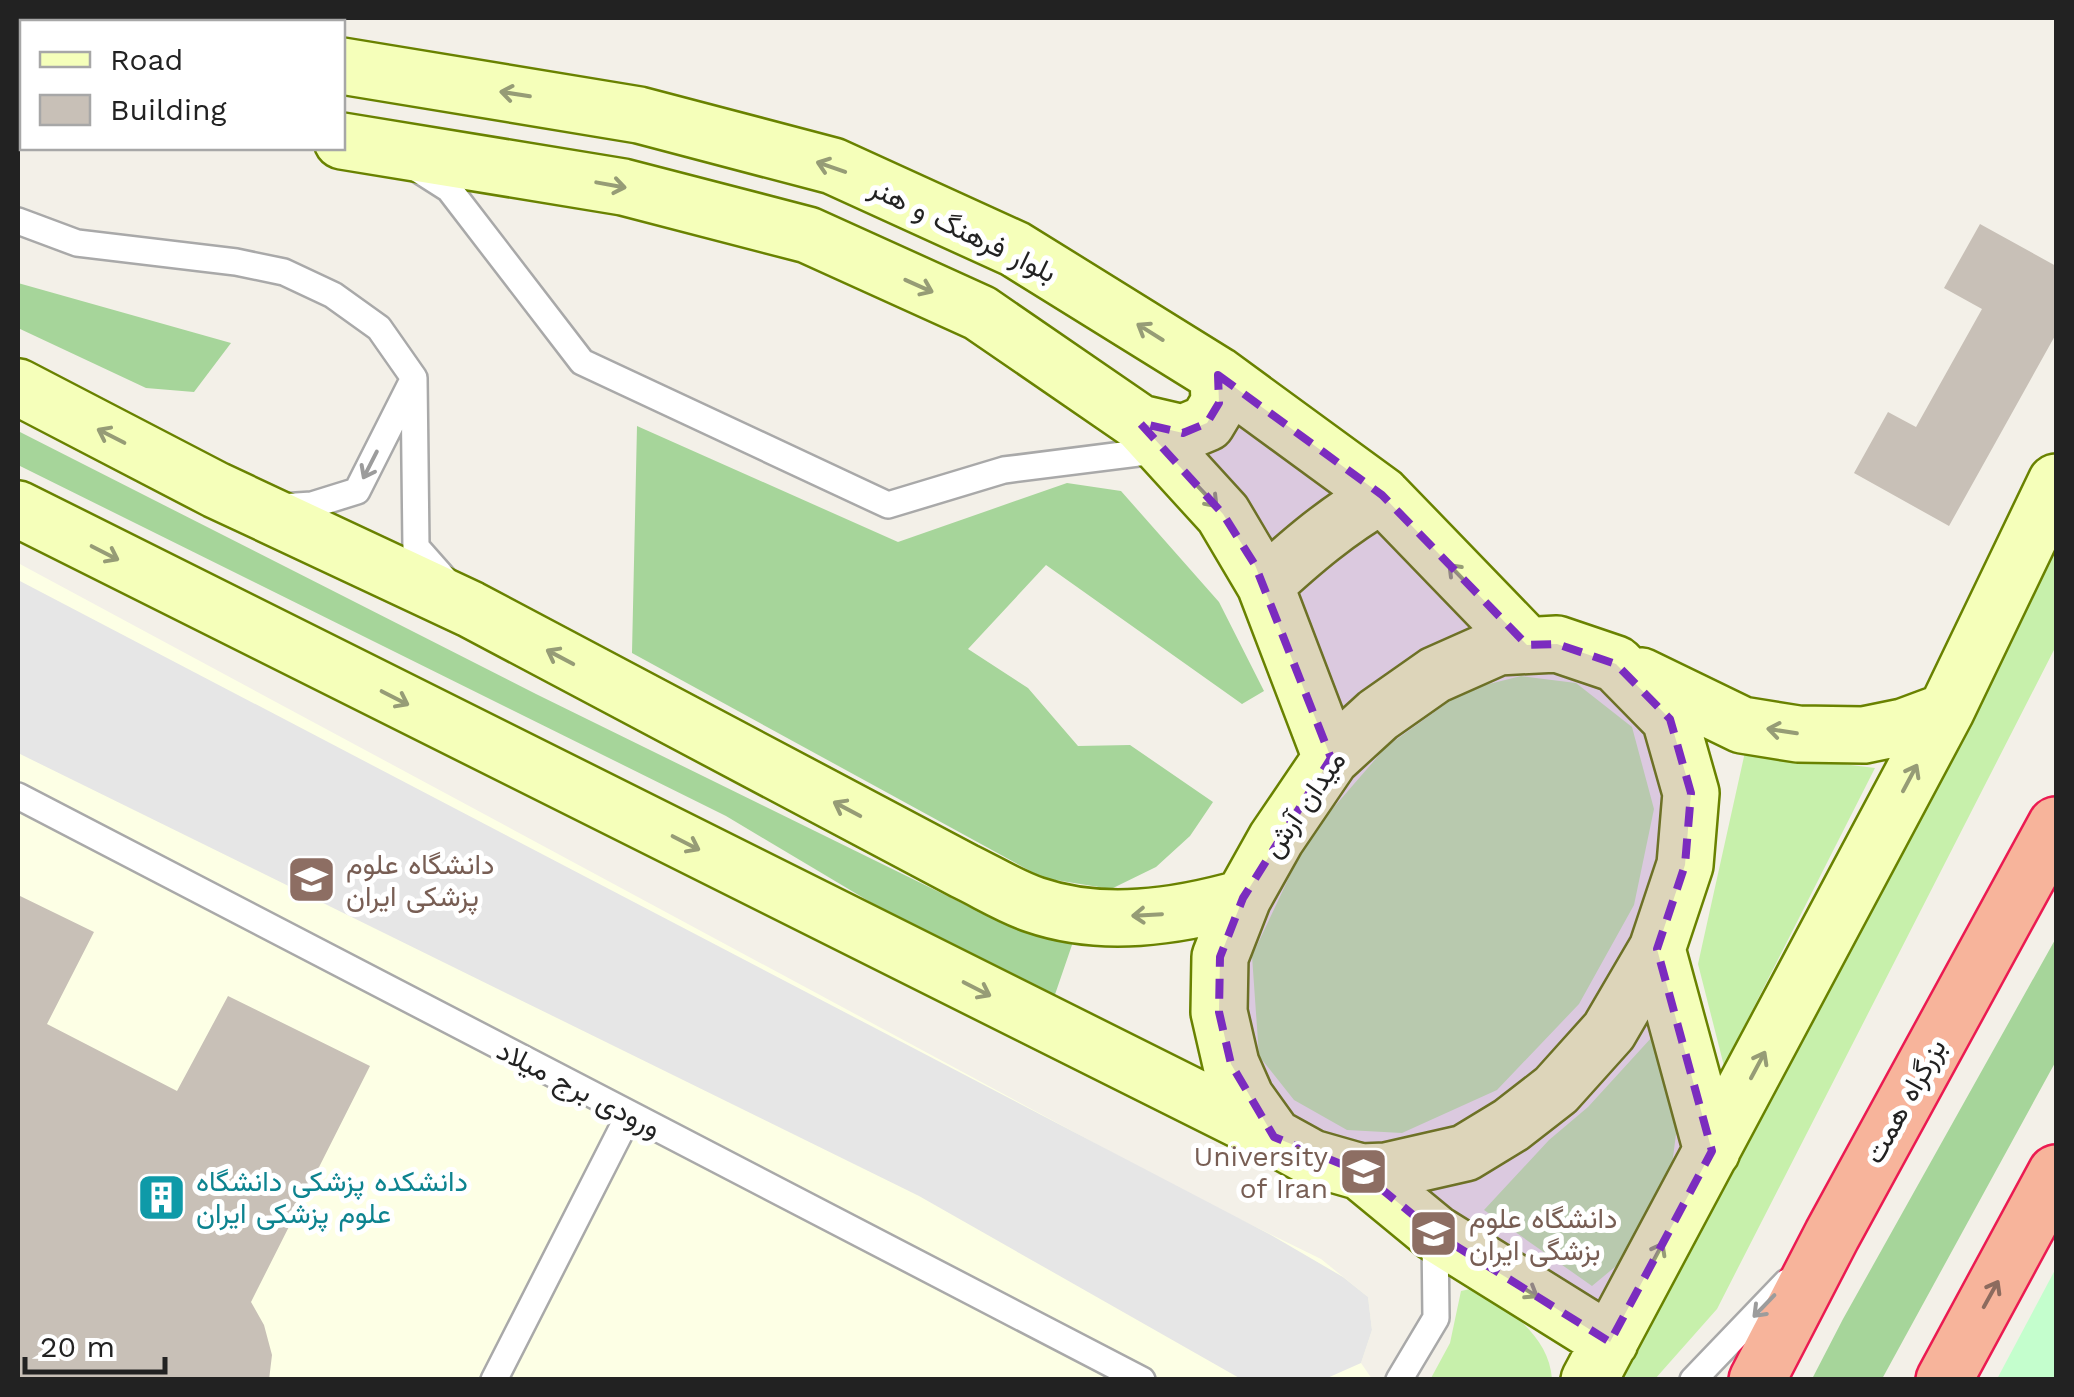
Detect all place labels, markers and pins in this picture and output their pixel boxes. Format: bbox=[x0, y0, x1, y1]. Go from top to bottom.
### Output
place label: دانشگاه علوم پزشکی ایران bbox=[346, 848, 494, 915]
school or university icon: دانشگاه علوم پزشکی ایران bbox=[285, 854, 337, 906]
place label: University of Iran bbox=[1194, 1140, 1329, 1205]
school or university icon: University of Iran bbox=[1337, 1146, 1389, 1198]
place label: دانشکده پزشکی دانشگاه علوم پزشکی ایران bbox=[196, 1165, 468, 1232]
building icon: دانشکده پزشکی دانشگاه علوم پزشکی ایران bbox=[135, 1171, 187, 1223]
place label: دانشگاه علوم بزشگى ايران bbox=[1469, 1202, 1617, 1268]
school or university icon: دانشگاه علوم بزشگى ايران bbox=[1408, 1208, 1460, 1260]

